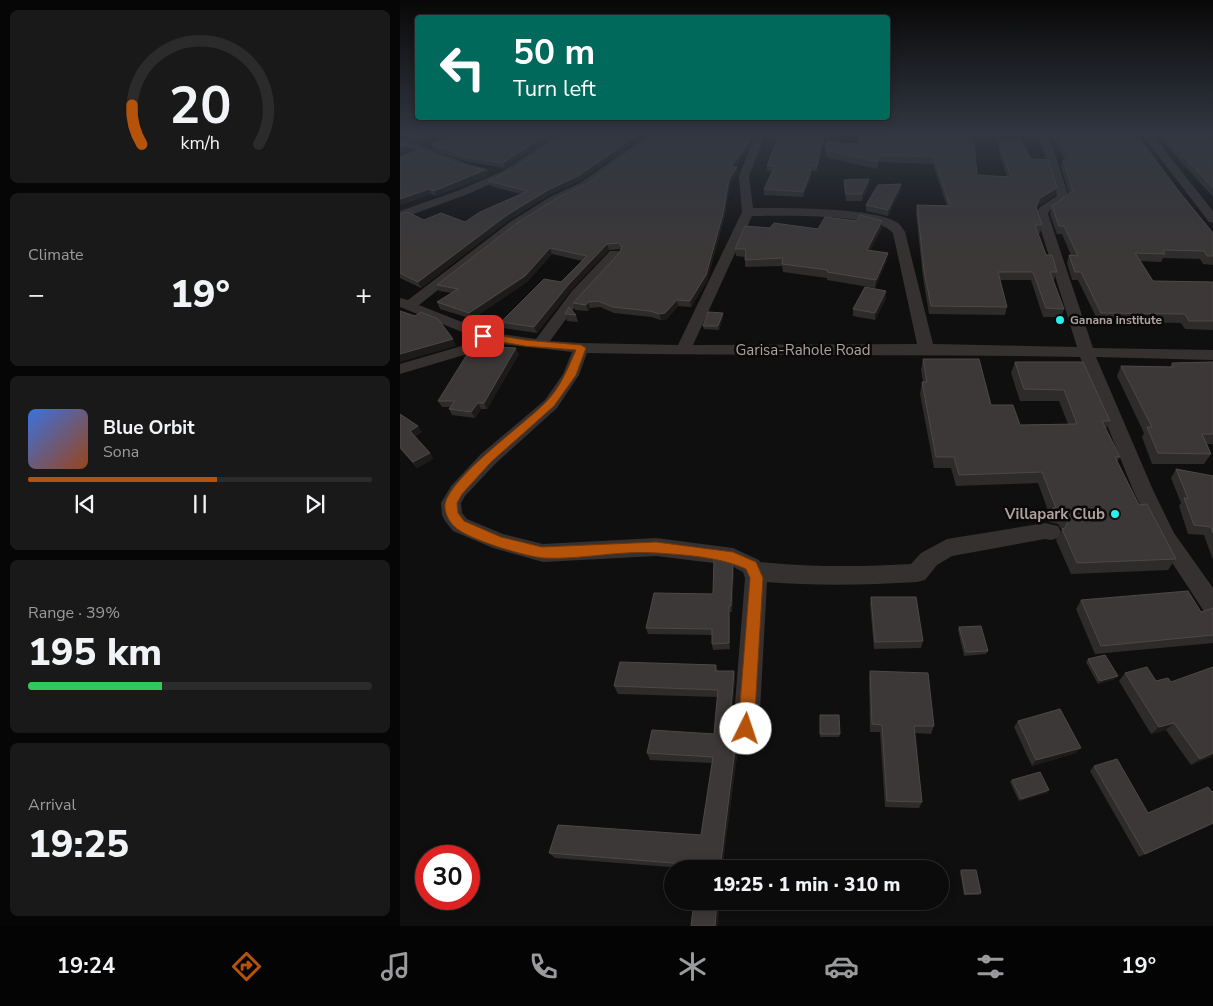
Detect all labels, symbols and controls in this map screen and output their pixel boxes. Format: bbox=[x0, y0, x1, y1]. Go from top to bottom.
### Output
text: 50 m bbox=[513, 29, 595, 76]
icon: left bbox=[430, 35, 495, 100]
text: 20 bbox=[169, 70, 231, 141]
text: Turn left bbox=[513, 74, 596, 104]
text: km/h bbox=[180, 131, 220, 155]
text: Climate bbox=[28, 244, 83, 266]
text: 19° bbox=[170, 269, 230, 320]
text: − bbox=[28, 276, 45, 314]
text: + bbox=[355, 276, 372, 314]
place label: Ganana institute bbox=[1070, 312, 1162, 328]
marker: Ganana institute bbox=[1054, 314, 1066, 326]
pin bbox=[462, 315, 504, 357]
icon: arrive bbox=[469, 322, 497, 350]
street label: Garisa-Rahole Road bbox=[735, 340, 871, 360]
text: Blue Orbit bbox=[103, 415, 194, 441]
text: Sona bbox=[103, 441, 139, 463]
icon: previous bbox=[71, 490, 99, 518]
icon: pause bbox=[186, 490, 214, 518]
icon: next bbox=[301, 490, 329, 518]
place label: Villapark Club bbox=[1004, 504, 1105, 524]
marker: Villapark Club bbox=[1109, 508, 1121, 520]
text: Range · 39% bbox=[28, 602, 120, 624]
text: 195 km bbox=[28, 627, 162, 678]
position arrow bbox=[719, 702, 771, 754]
text: Arrival bbox=[28, 794, 76, 816]
text: 19:25 bbox=[28, 819, 129, 870]
speed limit sign: 30 bbox=[415, 845, 480, 910]
text: 19:25 · 1 min · 310 m bbox=[713, 872, 900, 898]
icon: directions bbox=[229, 949, 264, 984]
icon: music bbox=[378, 949, 413, 984]
icon: phone bbox=[526, 949, 561, 984]
icon: climate bbox=[675, 949, 710, 984]
icon: car bbox=[824, 949, 859, 984]
icon: filters bbox=[973, 949, 1008, 984]
text: 19:24 bbox=[57, 951, 115, 981]
text: 19° bbox=[1121, 951, 1156, 981]

